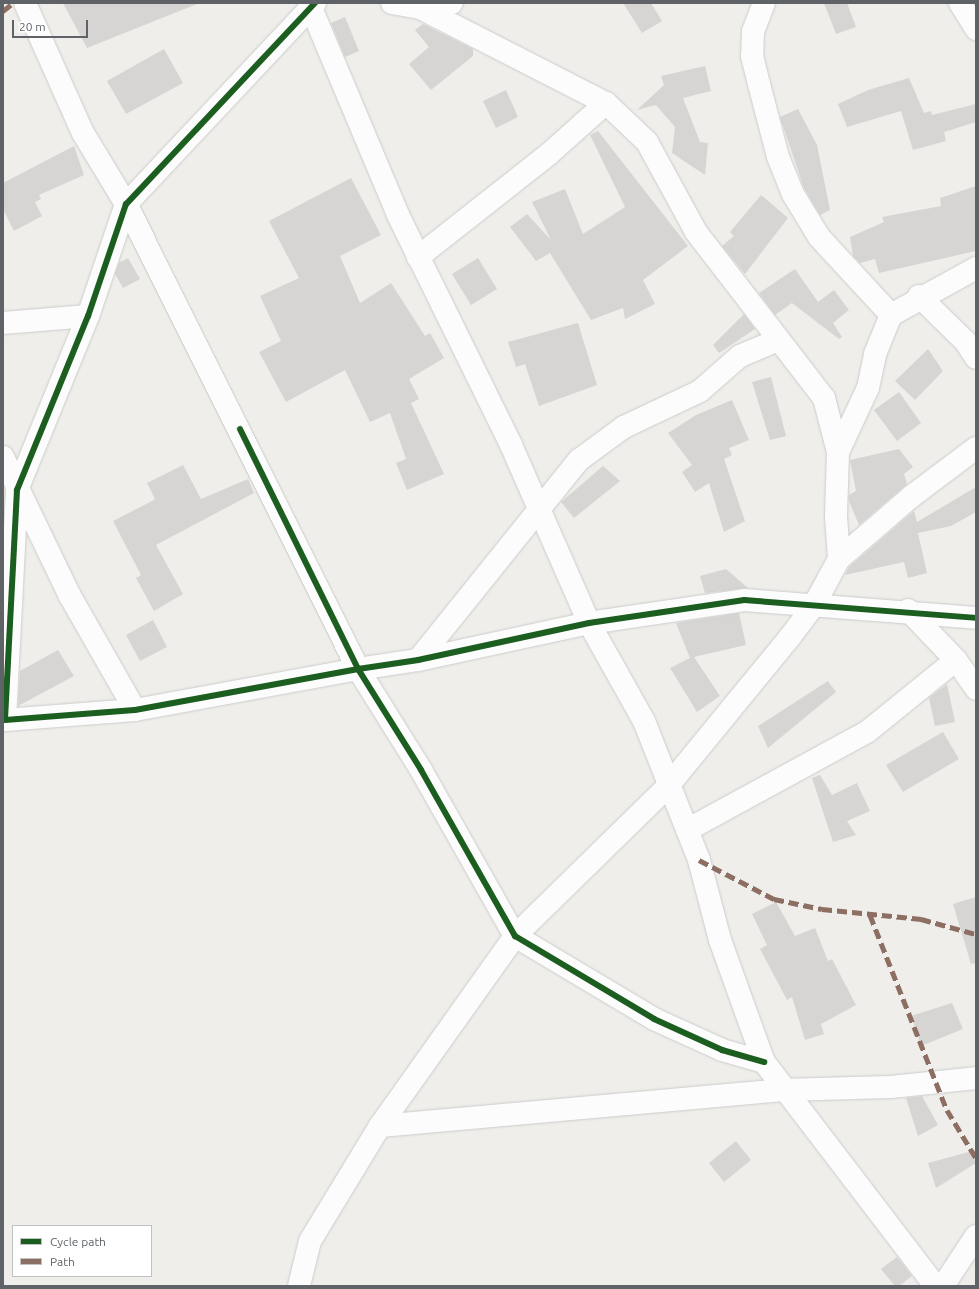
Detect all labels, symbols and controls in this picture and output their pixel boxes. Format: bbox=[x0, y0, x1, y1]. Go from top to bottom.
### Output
scale bar bbox=[14, 12, 90, 38]
text: 20 m bbox=[19, 20, 46, 33]
legend bbox=[12, 1225, 152, 1277]
text: Cycle path bbox=[50, 1235, 106, 1248]
text: Path bbox=[50, 1255, 75, 1268]

